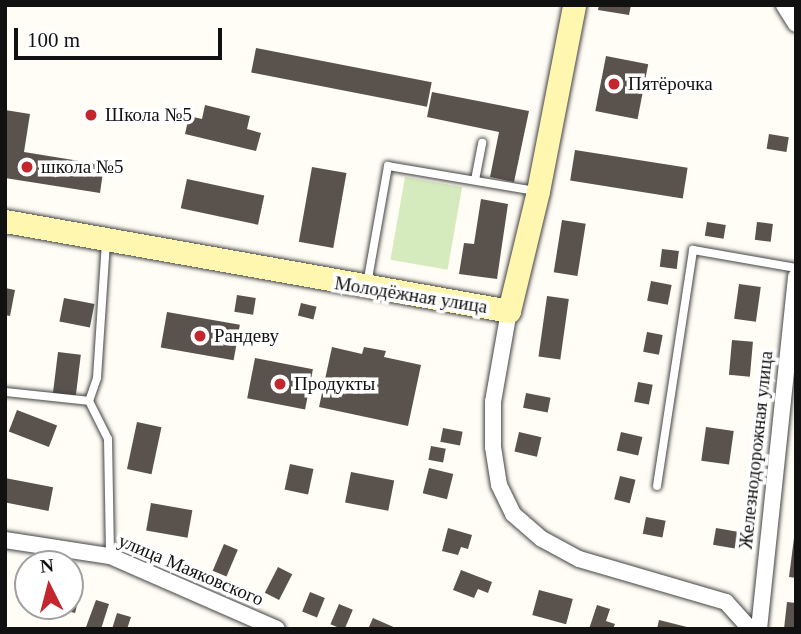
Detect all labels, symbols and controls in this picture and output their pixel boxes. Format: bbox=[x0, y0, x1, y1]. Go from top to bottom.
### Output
scale bar bbox=[18, 14, 226, 58]
text: 100 m bbox=[27, 28, 80, 52]
place label: Пятёрочка bbox=[628, 73, 713, 95]
marker: Пятёрочка bbox=[606, 76, 622, 92]
place label: Школа №5 bbox=[105, 104, 192, 126]
marker: Школа №5 bbox=[83, 107, 99, 123]
place label: школа №5 bbox=[41, 156, 123, 178]
marker: школа №5 bbox=[19, 159, 35, 175]
street label: Молодёжная улица bbox=[333, 272, 489, 318]
place label: Рандеву bbox=[214, 325, 279, 347]
marker: Рандеву bbox=[192, 328, 208, 344]
street label: Железнодорожная улица bbox=[734, 350, 778, 550]
place label: Продукты bbox=[294, 373, 375, 395]
marker: Продукты bbox=[272, 376, 288, 392]
street label: улица Маяковского bbox=[115, 529, 267, 611]
north arrow bbox=[14, 550, 84, 620]
text: N bbox=[39, 554, 55, 577]

